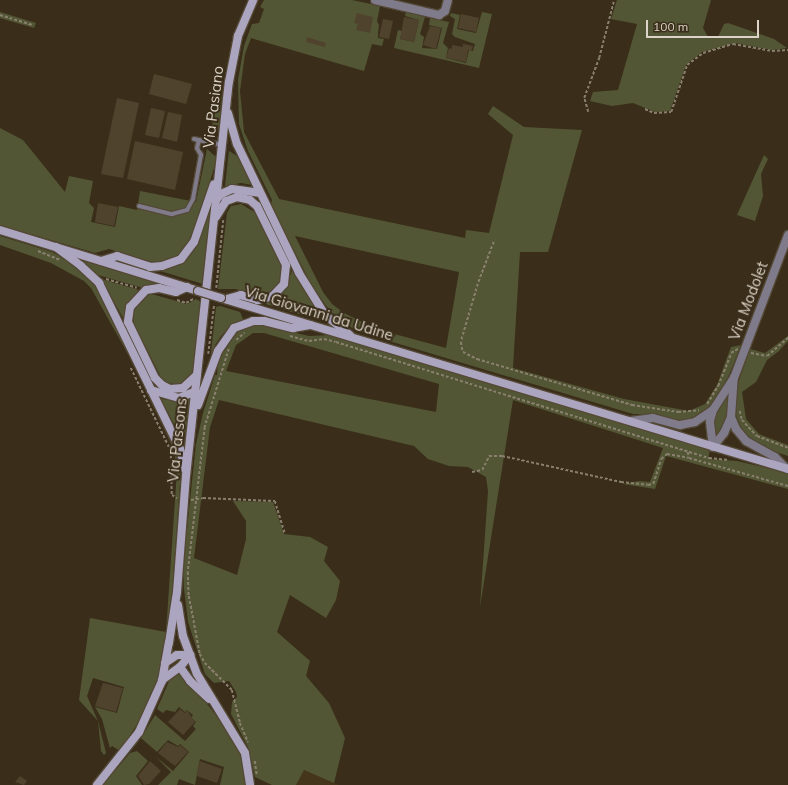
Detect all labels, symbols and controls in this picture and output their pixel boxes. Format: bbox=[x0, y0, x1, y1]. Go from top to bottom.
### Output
scale bar bbox=[648, 12, 761, 38]
text: 100 m bbox=[653, 19, 688, 34]
street label: Via Pasiano bbox=[199, 65, 227, 149]
street label: Via Modolet bbox=[725, 259, 771, 343]
street label: Via Giovanni da Udine bbox=[243, 282, 395, 344]
street label: Via Passons bbox=[164, 397, 190, 483]

